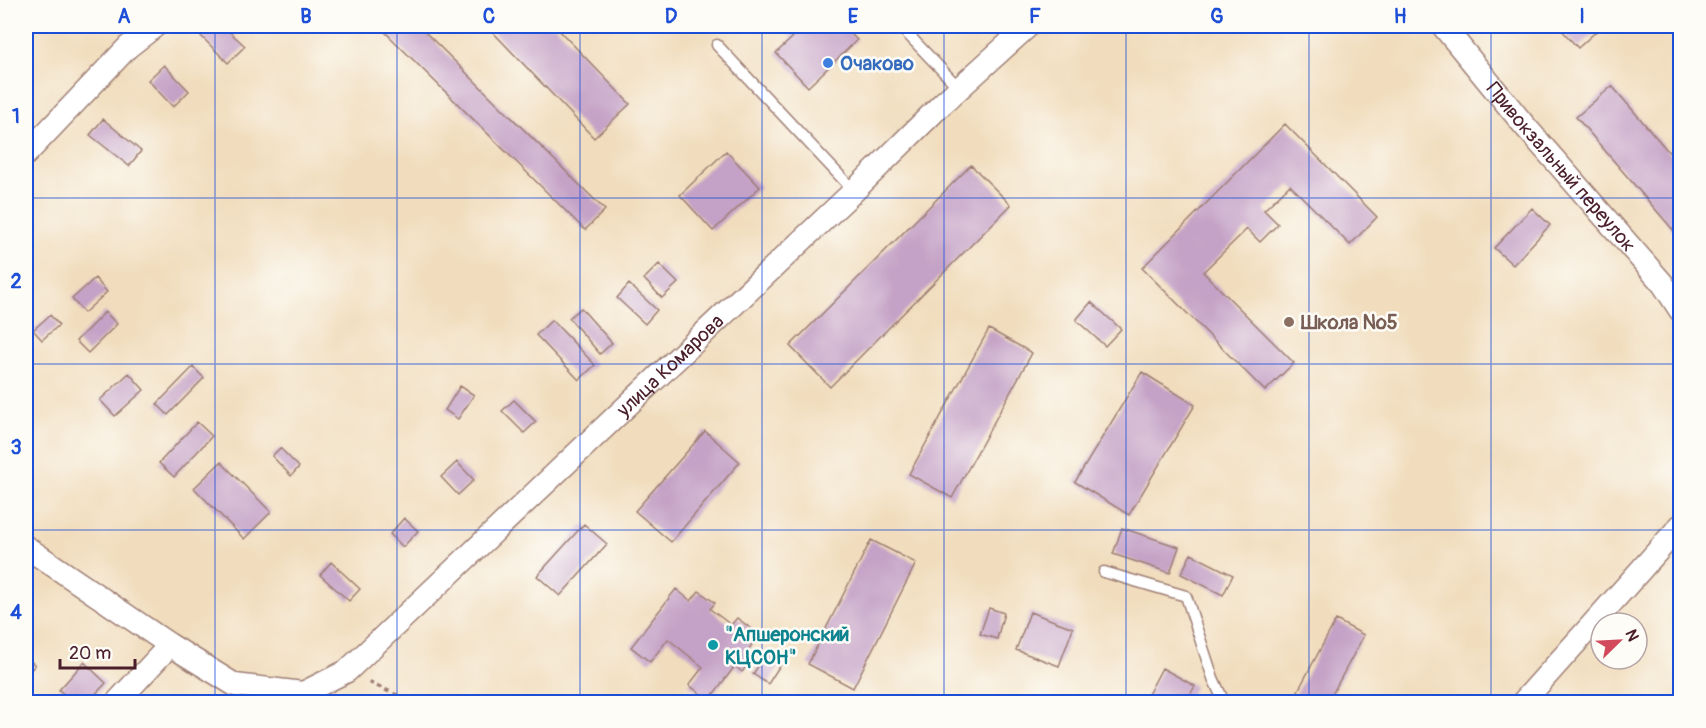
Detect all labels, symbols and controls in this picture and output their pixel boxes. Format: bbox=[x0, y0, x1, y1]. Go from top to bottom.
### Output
text: A bbox=[118, 4, 131, 29]
text: B bbox=[300, 4, 312, 29]
text: C bbox=[483, 4, 495, 29]
text: D bbox=[665, 4, 678, 29]
text: E bbox=[848, 4, 859, 29]
text: F bbox=[1029, 4, 1041, 29]
text: G bbox=[1210, 4, 1224, 29]
text: H bbox=[1394, 4, 1407, 29]
text: I bbox=[1579, 4, 1585, 29]
place label: Очаково bbox=[840, 51, 914, 76]
marker: Очаково bbox=[821, 56, 835, 70]
street label: Привокзальный переулок bbox=[1481, 77, 1642, 257]
text: 1 bbox=[12, 104, 20, 129]
text: 2 bbox=[10, 269, 22, 294]
street label: улица Комарова bbox=[610, 309, 729, 422]
place label: Школа №5 bbox=[1300, 310, 1398, 335]
marker: Школа №5 bbox=[1282, 315, 1296, 329]
text: 3 bbox=[10, 435, 22, 460]
text: 4 bbox=[10, 600, 22, 625]
north arrow bbox=[1589, 611, 1649, 671]
place label: "Апшеронский КЦСОН" bbox=[725, 622, 849, 670]
text: N bbox=[1620, 626, 1643, 644]
scale bar bbox=[60, 632, 135, 670]
marker: "Апшеронский КЦСОН" bbox=[706, 638, 720, 652]
text: 20 m bbox=[69, 642, 111, 665]

